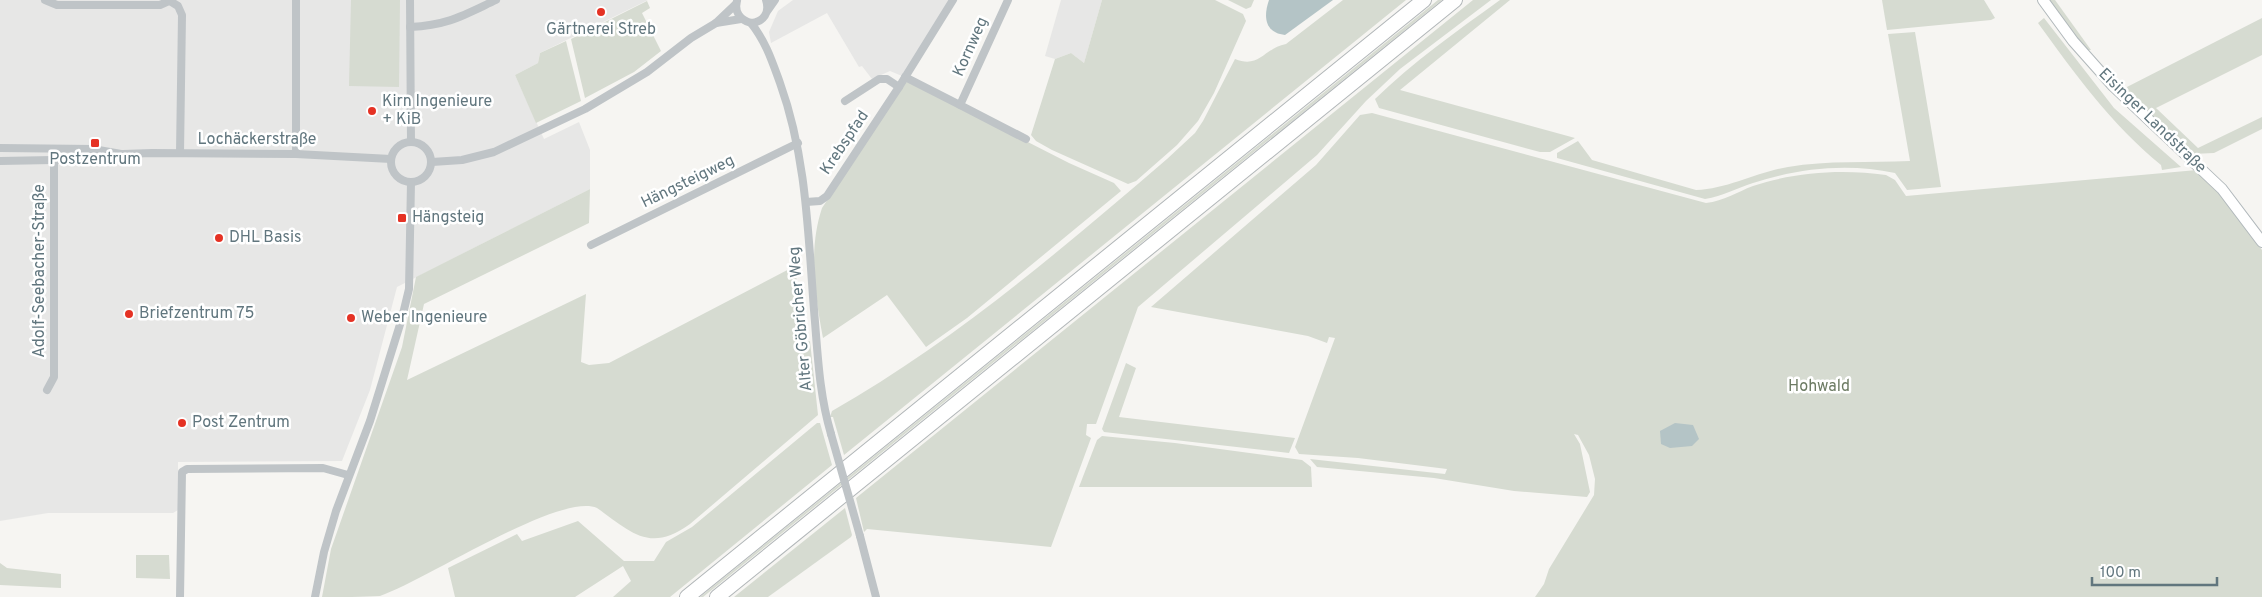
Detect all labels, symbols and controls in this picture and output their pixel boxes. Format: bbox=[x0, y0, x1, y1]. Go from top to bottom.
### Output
marker: Gärtnerei Streb bbox=[595, 6, 607, 18]
street label: Kornweg bbox=[949, 14, 993, 80]
place label: Gärtnerei Streb bbox=[546, 20, 656, 40]
street label: Eisinger Landstraße bbox=[2094, 64, 2210, 178]
place label: Kirn Ingenieure + KiB bbox=[382, 92, 492, 130]
marker: Kirn Ingenieure + KiB bbox=[366, 105, 378, 117]
street label: Krebspfad bbox=[816, 107, 874, 179]
street label: Lochäckerstraße bbox=[198, 130, 316, 150]
marker: Postzentrum bbox=[89, 137, 101, 149]
place label: Postzentrum bbox=[49, 150, 141, 170]
street label: Hängsteigweg bbox=[638, 151, 738, 213]
street label: Adolf-Seebacher-Straße bbox=[30, 184, 50, 358]
place label: Hängsteig bbox=[412, 208, 484, 228]
marker: Hängsteig bbox=[396, 212, 408, 224]
place label: DHL Basis bbox=[229, 228, 302, 248]
marker: DHL Basis bbox=[213, 232, 225, 244]
street label: Alter Göbricher Weg bbox=[785, 246, 817, 392]
place label: Briefzentrum 75 bbox=[139, 304, 254, 324]
marker: Briefzentrum 75 bbox=[123, 308, 135, 320]
place label: Weber Ingenieure bbox=[361, 308, 487, 328]
marker: Weber Ingenieure bbox=[345, 312, 357, 324]
park label: Hohwald bbox=[1788, 377, 1850, 397]
place label: Post Zentrum bbox=[192, 413, 290, 433]
marker: Post Zentrum bbox=[176, 417, 188, 429]
scale bar bbox=[2092, 554, 2217, 586]
text: 100 m bbox=[2100, 564, 2141, 583]

